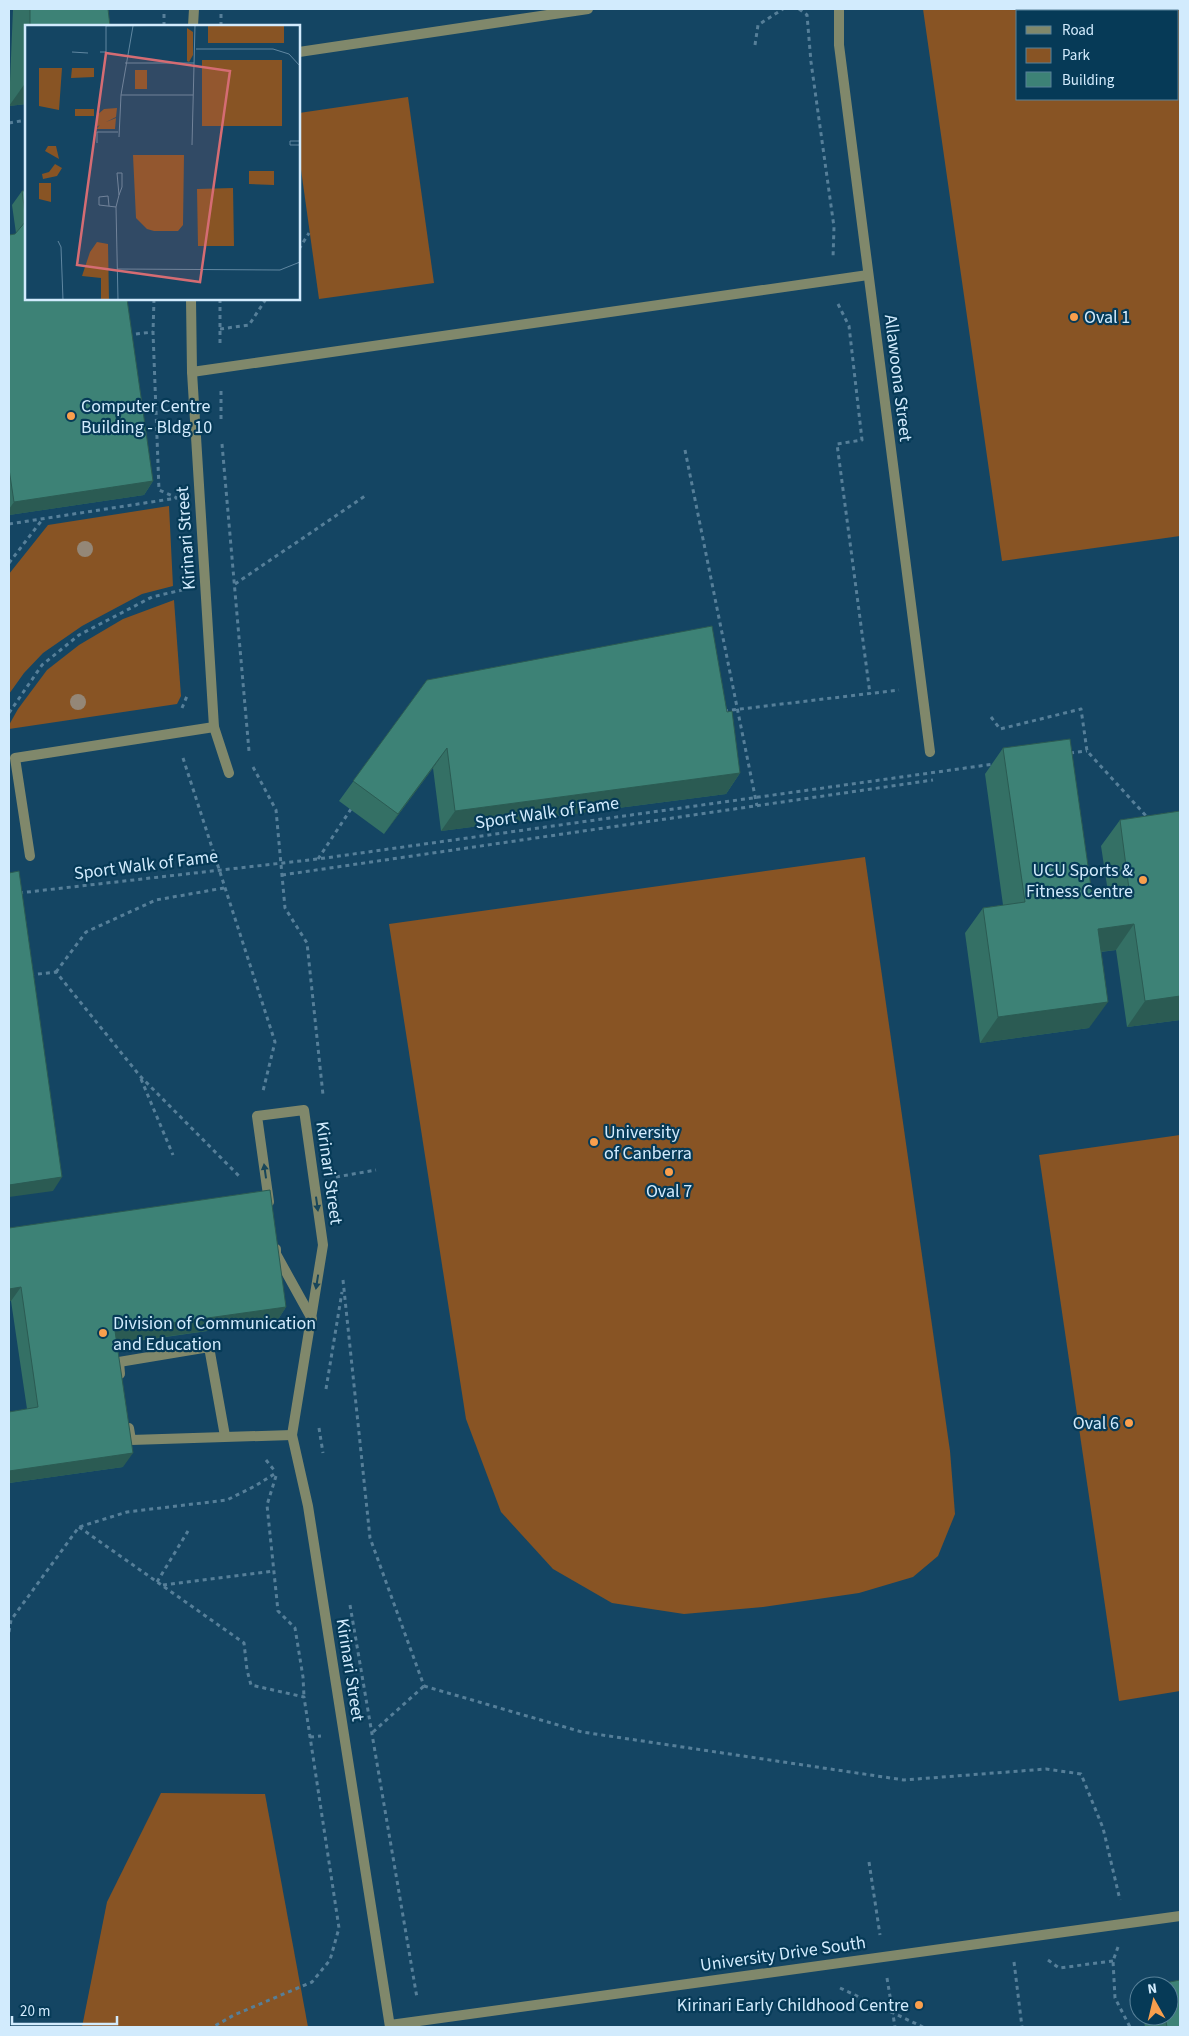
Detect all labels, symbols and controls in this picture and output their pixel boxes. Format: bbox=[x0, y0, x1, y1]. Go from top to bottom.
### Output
legend bbox=[1016, 10, 1179, 100]
text: Road bbox=[1062, 20, 1094, 41]
inset map bbox=[25, 25, 300, 300]
text: Park bbox=[1062, 45, 1091, 66]
text: Building bbox=[1062, 70, 1115, 91]
place label: Oval 1 bbox=[1084, 305, 1130, 330]
marker: Oval 1 bbox=[1068, 311, 1080, 323]
street label: Allawoona Street bbox=[878, 313, 918, 443]
place label: Computer Centre Building - Bldg 10 bbox=[81, 394, 212, 440]
marker: Computer Centre Building - Bldg 10 bbox=[65, 410, 77, 422]
street label: Kirinari Street bbox=[170, 485, 202, 591]
street label: Sport Walk of Fame bbox=[473, 791, 621, 835]
street label: Sport Walk of Fame bbox=[72, 844, 220, 886]
place label: UCU Sports & Fitness Centre bbox=[1026, 858, 1133, 904]
marker: UCU Sports & Fitness Centre bbox=[1137, 874, 1149, 886]
street label: Kirinari Street bbox=[309, 1120, 349, 1226]
place label: University of Canberra bbox=[604, 1120, 692, 1166]
marker: University of Canberra bbox=[588, 1136, 600, 1148]
one-way arrow bbox=[261, 1163, 269, 1179]
marker: Oval 7 bbox=[663, 1166, 675, 1178]
place label: Oval 7 bbox=[646, 1179, 692, 1204]
one-way arrow bbox=[313, 1196, 321, 1212]
one-way arrow bbox=[313, 1274, 321, 1290]
place label: Division of Communication and Education bbox=[113, 1311, 316, 1357]
marker: Division of Communication and Education bbox=[97, 1327, 109, 1339]
place label: Oval 6 bbox=[1073, 1411, 1119, 1436]
marker: Oval 6 bbox=[1123, 1417, 1135, 1429]
street label: Kirinari Street bbox=[330, 1617, 370, 1723]
street label: University Drive South bbox=[699, 1930, 867, 1978]
north arrow bbox=[1129, 1976, 1179, 2026]
text: N bbox=[1146, 1979, 1158, 2000]
place label: Kirinari Early Childhood Centre bbox=[677, 1993, 909, 2018]
scale bar bbox=[12, 1994, 118, 2026]
marker: Kirinari Early Childhood Centre bbox=[913, 1999, 925, 2011]
text: 20 m bbox=[20, 2001, 50, 2022]

